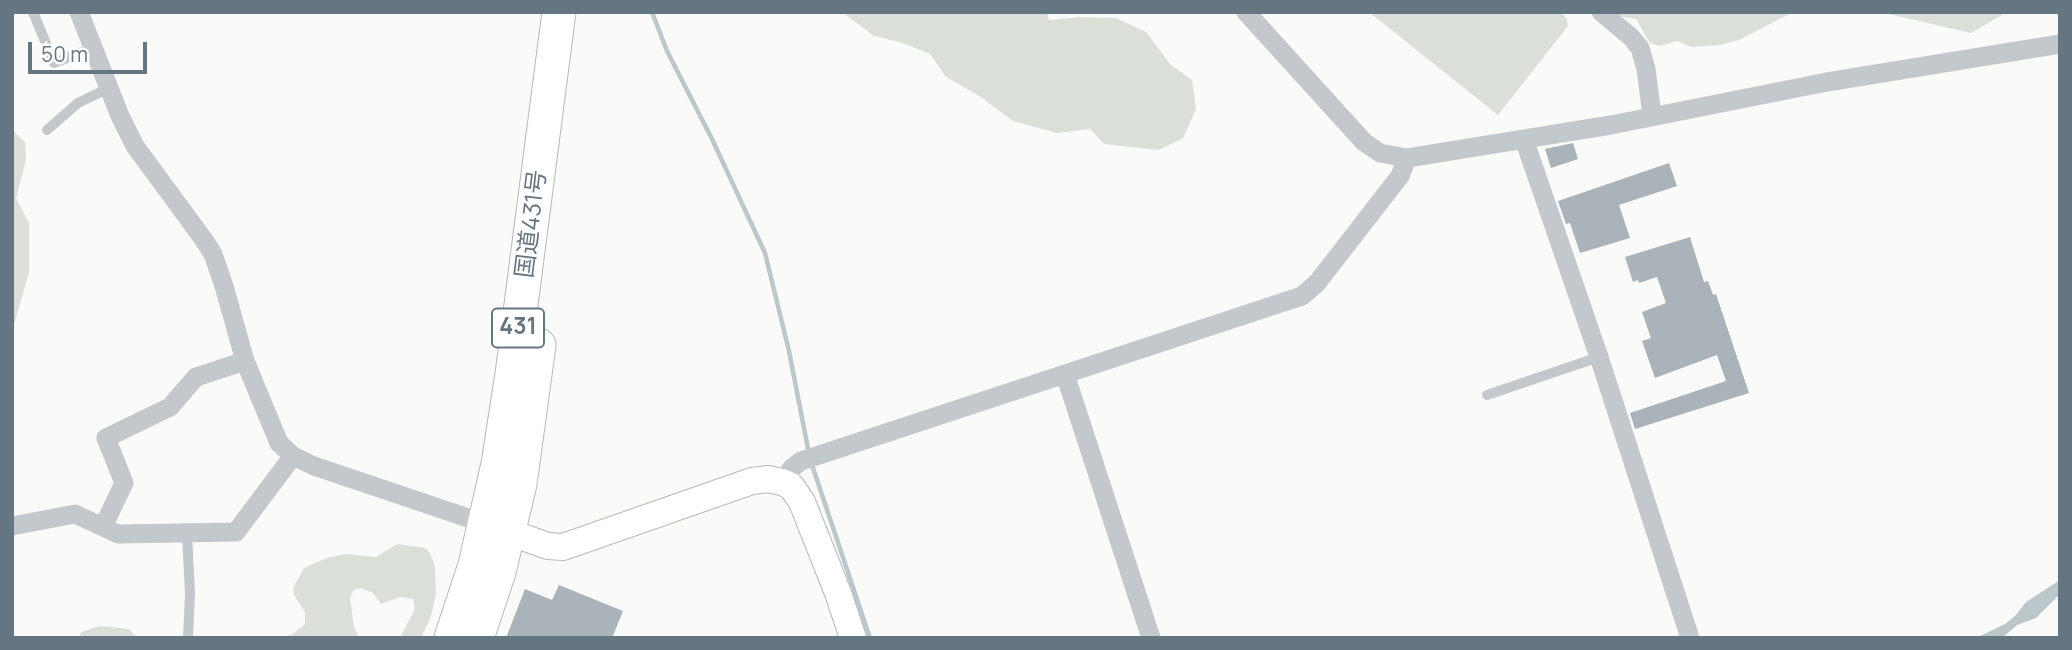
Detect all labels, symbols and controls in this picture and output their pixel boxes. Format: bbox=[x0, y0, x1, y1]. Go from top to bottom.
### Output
scale bar bbox=[32, 28, 150, 72]
text: 50 m bbox=[41, 40, 88, 68]
street label: 国道431号 bbox=[511, 168, 553, 280]
road number: 431 bbox=[492, 308, 544, 348]

